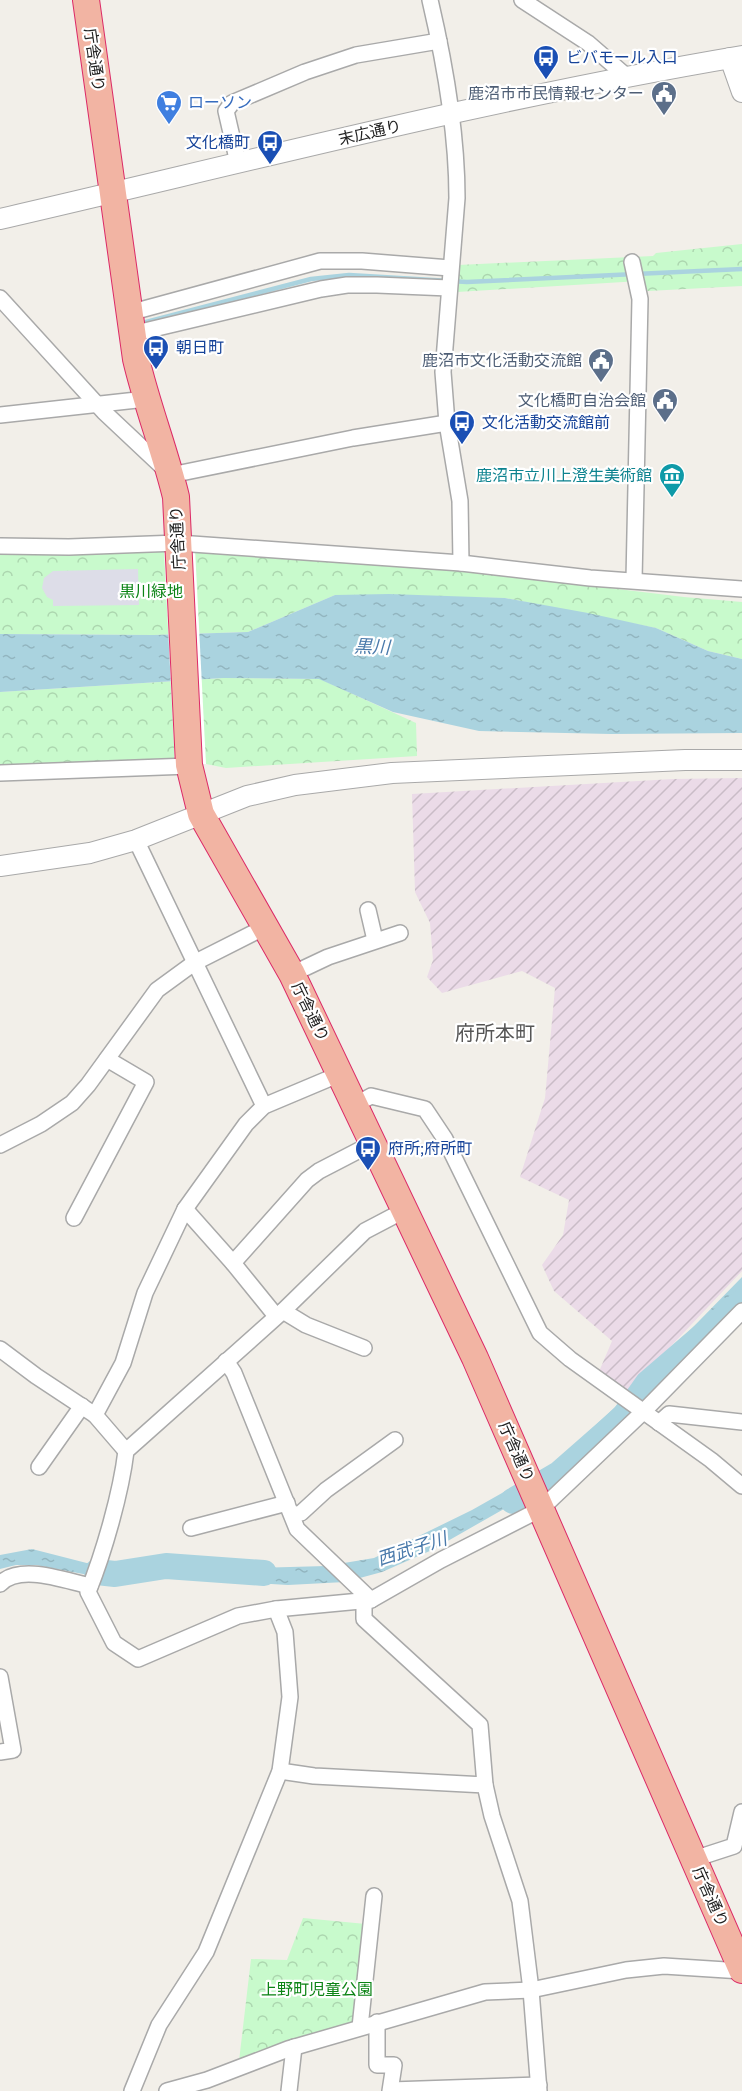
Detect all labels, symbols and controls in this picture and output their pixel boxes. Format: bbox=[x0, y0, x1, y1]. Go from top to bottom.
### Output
street label: 庁舎通り bbox=[80, 27, 108, 93]
bus stop icon: ビバモール入口 bbox=[531, 43, 561, 81]
place label: ビバモール入口 bbox=[566, 48, 678, 68]
public building icon: 鹿沼市市民情報センター bbox=[649, 79, 679, 117]
place label: 鹿沼市市民情報センター bbox=[468, 84, 644, 104]
supermarket icon: ローソン bbox=[154, 88, 184, 126]
place label: ローソン bbox=[188, 93, 252, 113]
street label: 末広通り bbox=[337, 116, 403, 150]
bus stop icon: 文化橋町 bbox=[255, 128, 285, 166]
place label: 文化橋町 bbox=[186, 133, 250, 153]
bus stop icon: 朝日町 bbox=[141, 333, 171, 371]
place label: 朝日町 bbox=[176, 338, 224, 358]
public building icon: 鹿沼市文化活動交流館 bbox=[586, 346, 616, 384]
place label: 鹿沼市文化活動交流館 bbox=[422, 351, 582, 371]
public building icon: 文化橋町自治会館 bbox=[650, 386, 680, 424]
place label: 文化橋町自治会館 bbox=[518, 391, 646, 411]
bus stop icon: 文化活動交流館前 bbox=[447, 408, 477, 446]
place label: 文化活動交流館前 bbox=[482, 413, 610, 433]
museum icon: 鹿沼市立川上澄生美術館 bbox=[657, 461, 687, 499]
place label: 鹿沼市立川上澄生美術館 bbox=[476, 466, 652, 486]
street label: 庁舎通り bbox=[166, 506, 190, 570]
park label: 黒川緑地 bbox=[119, 582, 183, 602]
water label: 黒川 bbox=[354, 635, 392, 659]
street label: 庁舎通り bbox=[287, 979, 333, 1045]
district label: 府所本町 bbox=[455, 1022, 535, 1046]
bus stop icon: 府所;府所町 bbox=[353, 1134, 383, 1172]
place label: 府所;府所町 bbox=[388, 1139, 472, 1159]
street label: 庁舎通り bbox=[494, 1419, 538, 1485]
water label: 西武子川 bbox=[374, 1527, 452, 1571]
street label: 庁舎通り bbox=[688, 1864, 732, 1930]
park label: 上野町児童公園 bbox=[261, 1980, 373, 2000]

